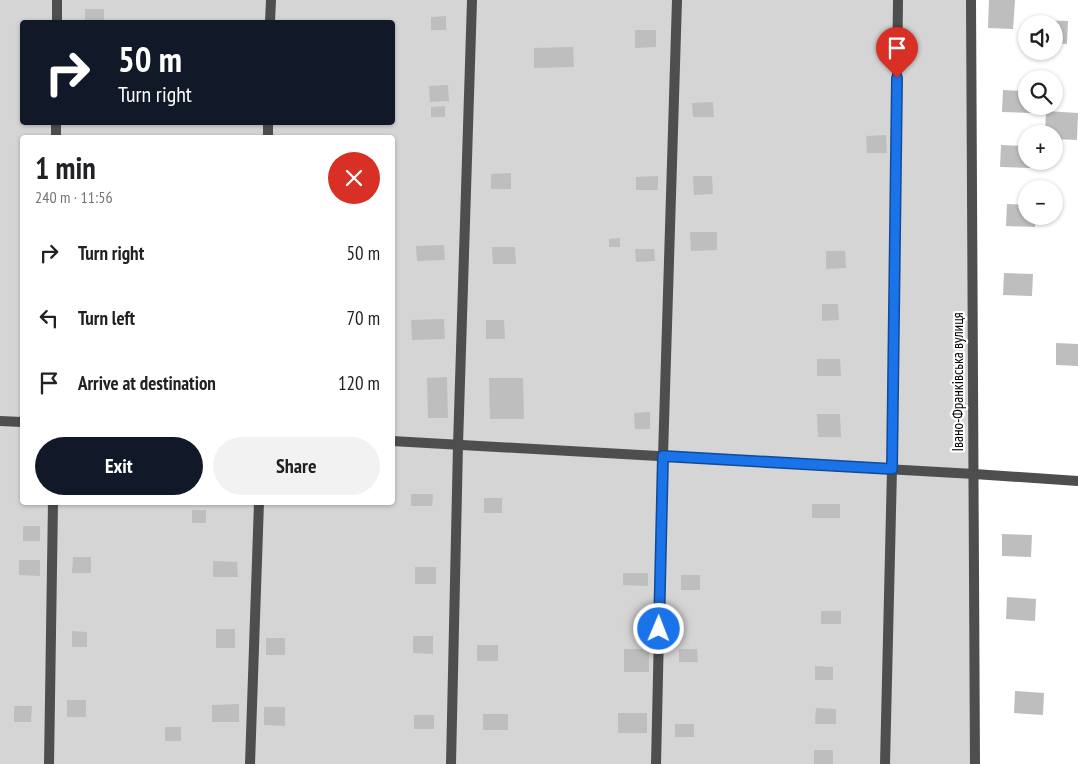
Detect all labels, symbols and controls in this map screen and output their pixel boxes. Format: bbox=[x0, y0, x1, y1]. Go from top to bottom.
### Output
map controls bbox=[1018, 15, 1063, 225]
button: sound bbox=[1018, 15, 1063, 60]
pin bbox=[876, 27, 918, 78]
icon: arrive bbox=[883, 34, 911, 62]
text: 50 m bbox=[118, 36, 182, 82]
icon: right bbox=[35, 40, 100, 105]
button: search bbox=[1018, 70, 1063, 115]
text: Turn right bbox=[118, 80, 192, 108]
button: + bbox=[1018, 125, 1063, 170]
text: 1 min bbox=[35, 148, 96, 187]
button: close bbox=[328, 152, 380, 204]
button: − bbox=[1018, 180, 1063, 225]
text: 240 m · 11:56 bbox=[35, 187, 113, 207]
icon: right bbox=[35, 239, 63, 267]
text: Turn right bbox=[78, 241, 144, 265]
text: 50 m bbox=[347, 241, 380, 265]
icon: left bbox=[35, 304, 63, 332]
text: Turn left bbox=[78, 306, 135, 330]
text: 70 m bbox=[347, 306, 380, 330]
street label: Івано-Франківська вулиця bbox=[948, 312, 967, 452]
icon: arrive bbox=[35, 369, 63, 397]
text: Arrive at destination bbox=[78, 371, 216, 395]
text: 120 m bbox=[338, 371, 380, 395]
button: Exit bbox=[35, 437, 203, 495]
button: Share bbox=[213, 437, 380, 495]
position arrow bbox=[632, 602, 684, 654]

